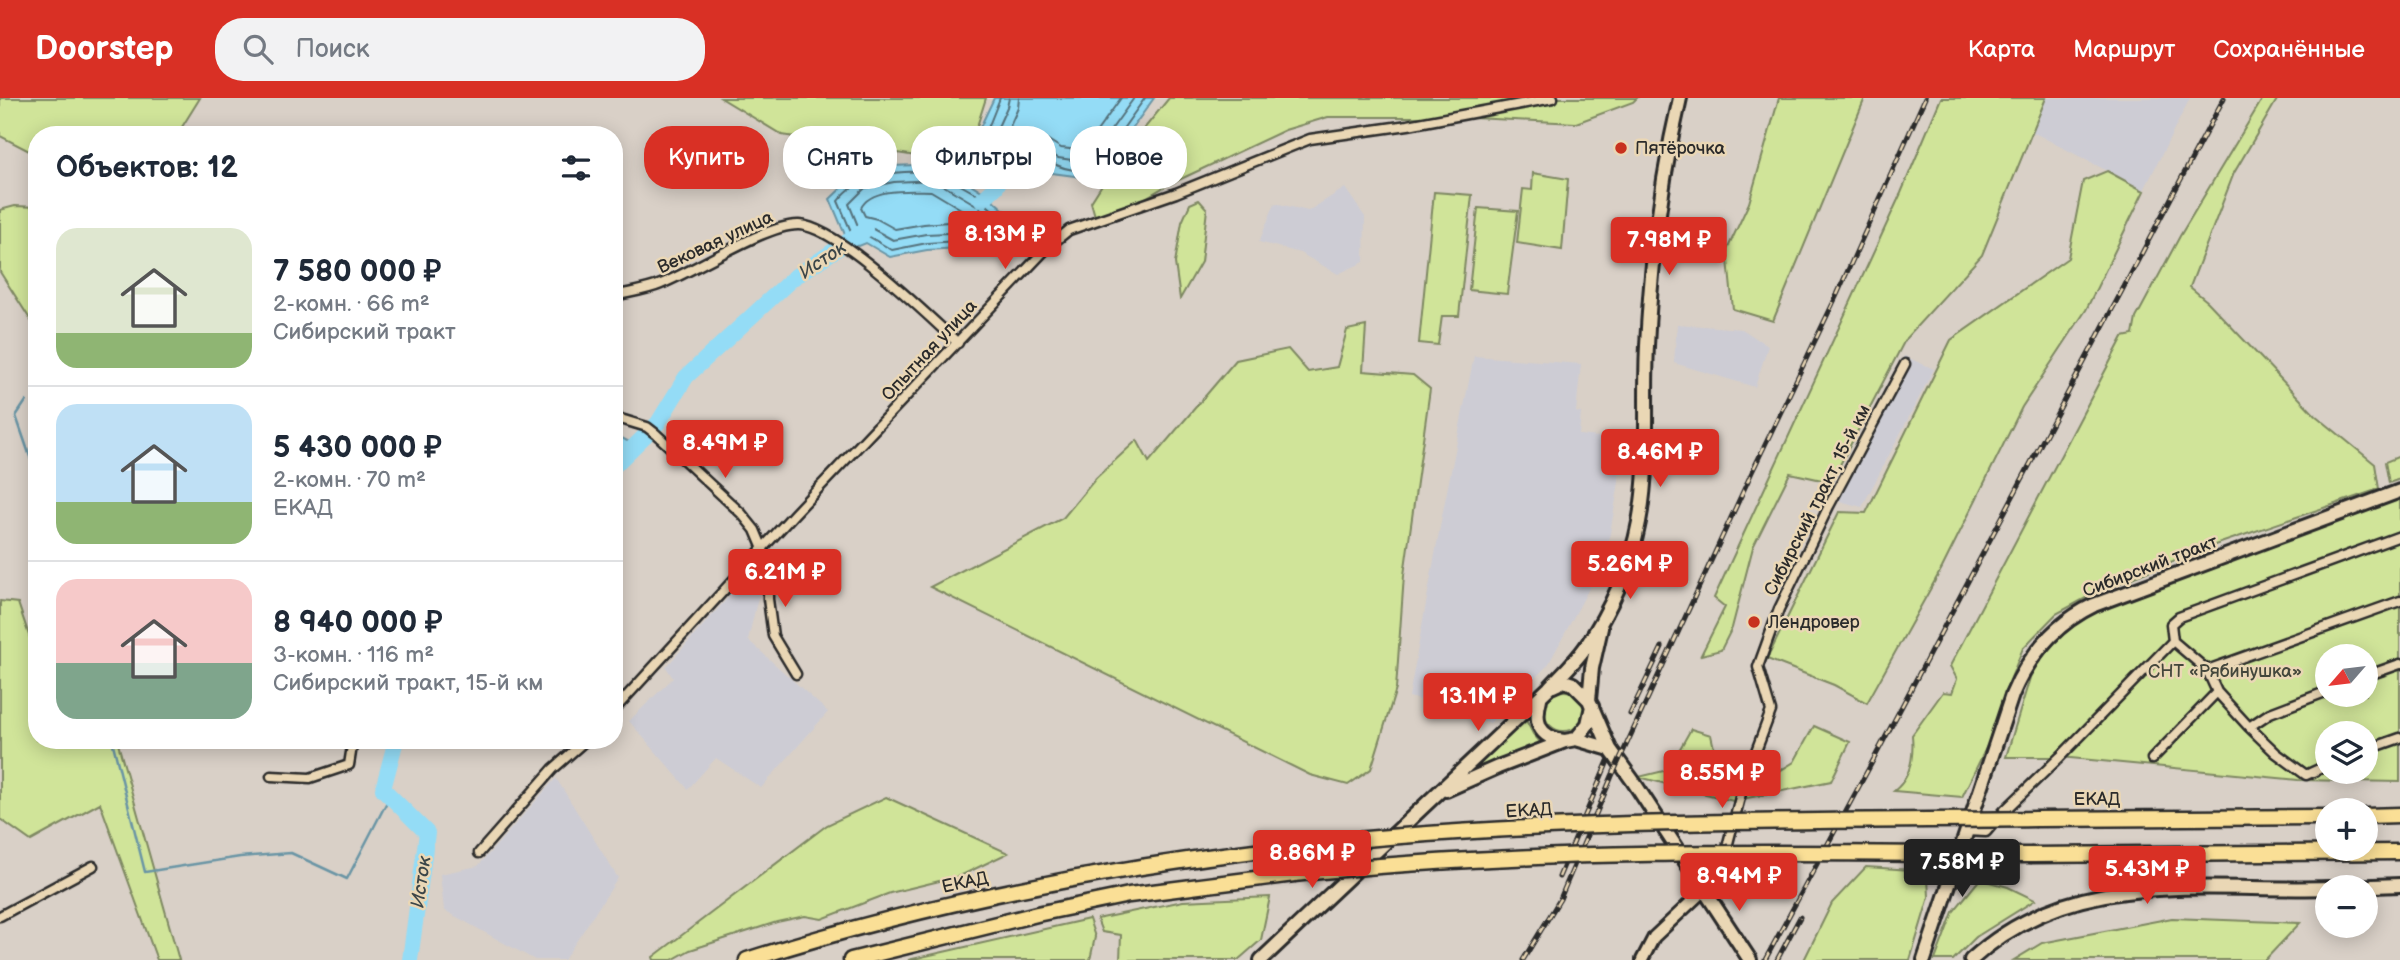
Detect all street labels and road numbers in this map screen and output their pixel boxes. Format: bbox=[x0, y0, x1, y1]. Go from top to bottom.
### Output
street label: Вековая улица bbox=[654, 206, 777, 278]
street label: Опытная улица bbox=[877, 295, 982, 405]
street label: Сибирский тракт, 15-й км bbox=[1760, 401, 1875, 599]
street label: Сибирский тракт bbox=[2080, 531, 2221, 602]
street label: ЕКАД bbox=[2074, 789, 2121, 810]
street label: ЕКАД bbox=[1505, 799, 1553, 822]
street label: ЕКАД bbox=[940, 867, 991, 898]

